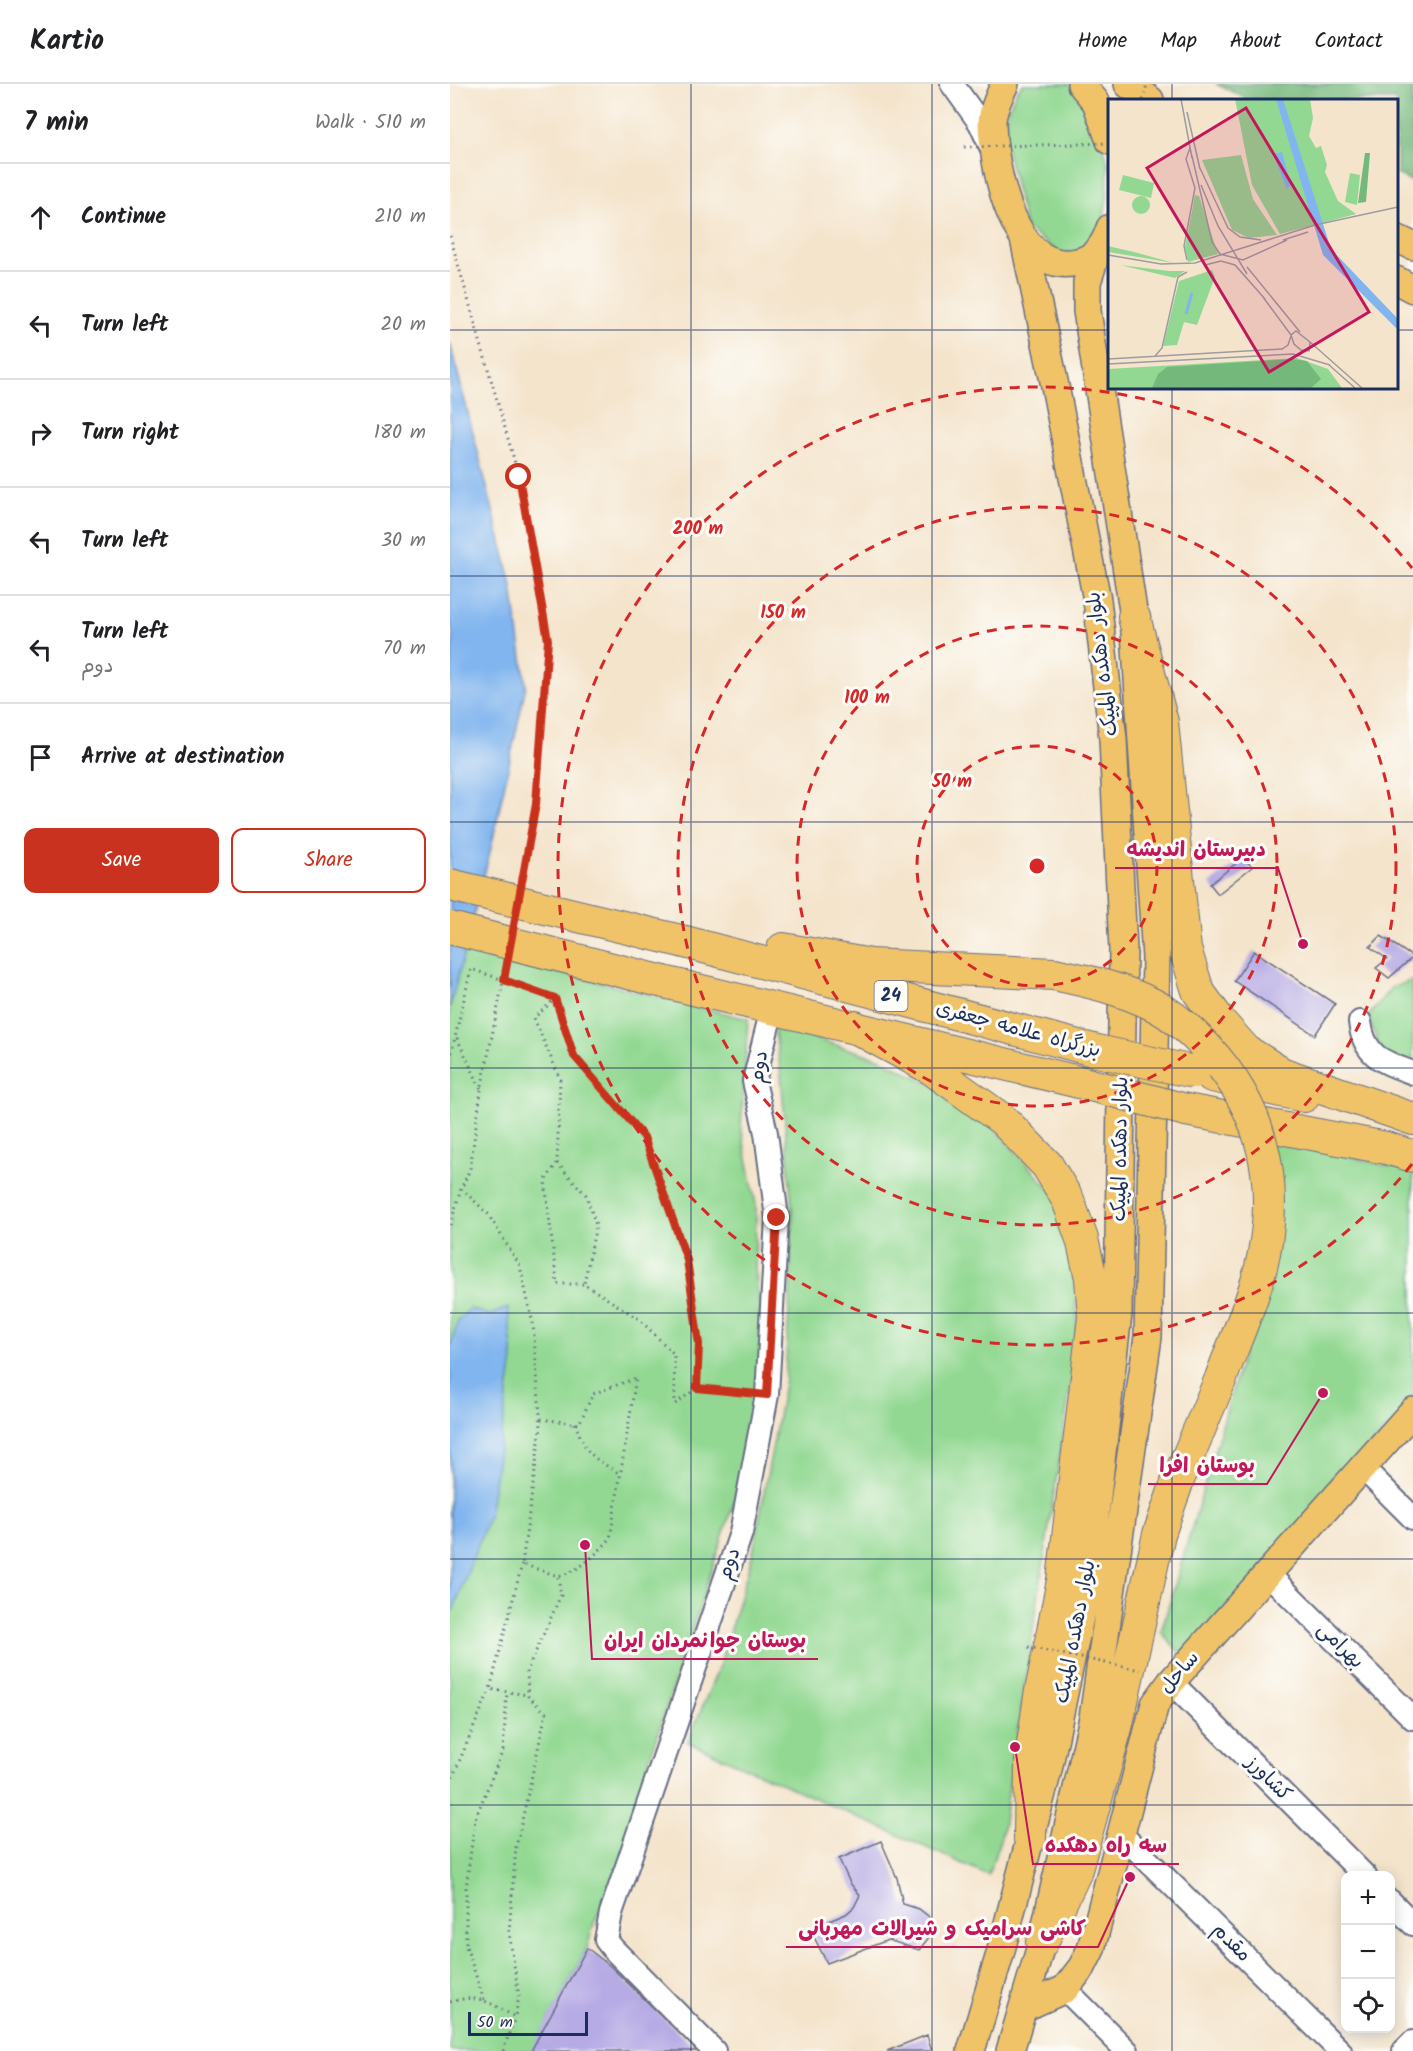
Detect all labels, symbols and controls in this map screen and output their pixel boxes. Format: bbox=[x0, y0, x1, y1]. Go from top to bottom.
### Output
text: Kartio bbox=[30, 19, 104, 64]
text: Home bbox=[1078, 25, 1127, 58]
text: Map bbox=[1160, 25, 1197, 58]
text: About bbox=[1230, 25, 1281, 58]
text: Contact bbox=[1314, 25, 1383, 58]
inset map bbox=[1108, 99, 1398, 388]
text: 7 min bbox=[24, 102, 89, 144]
text: Walk · 510 m bbox=[315, 107, 426, 139]
text: Continue bbox=[81, 200, 166, 235]
icon: ahead bbox=[24, 201, 57, 234]
text: 210 m bbox=[374, 201, 426, 233]
text: Turn left bbox=[81, 308, 168, 343]
icon: left bbox=[24, 309, 57, 342]
text: 20 m bbox=[380, 309, 426, 341]
text: Turn right bbox=[81, 416, 179, 451]
icon: right bbox=[24, 417, 57, 450]
text: 180 m bbox=[374, 417, 426, 449]
route start bbox=[505, 463, 531, 489]
text: 200 m bbox=[673, 515, 724, 544]
text: Turn left bbox=[81, 524, 168, 559]
icon: left bbox=[24, 525, 57, 558]
text: 30 m bbox=[381, 525, 426, 557]
street label: بلوار دهکده المپیک bbox=[1078, 590, 1128, 738]
text: 150 m bbox=[760, 599, 806, 628]
text: Turn left bbox=[81, 615, 168, 650]
icon: left bbox=[24, 633, 57, 666]
text: 70 m bbox=[383, 633, 426, 665]
text: دوم bbox=[81, 651, 114, 683]
text: 100 m bbox=[844, 684, 890, 713]
text: Arrive at destination bbox=[81, 740, 284, 775]
icon: arrive bbox=[24, 741, 57, 774]
text: 50 m bbox=[931, 768, 972, 797]
button: Save bbox=[24, 828, 219, 893]
button: Share bbox=[231, 828, 426, 893]
callout: دبیرستان اندیشه bbox=[1115, 829, 1278, 868]
text: دبیرستان اندیشه bbox=[1126, 834, 1266, 867]
centre of rings bbox=[1027, 856, 1047, 876]
road number: 24 bbox=[874, 981, 908, 1011]
street label: بزرگراه علامه جعفری bbox=[932, 993, 1104, 1067]
street label: دوم bbox=[742, 1049, 778, 1085]
street label: بلوار دهکده المپیک bbox=[1104, 1076, 1138, 1222]
route end bbox=[763, 1204, 789, 1230]
callout: بوستان افرا bbox=[1148, 1445, 1267, 1484]
text: بوستان افرا bbox=[1159, 1450, 1255, 1483]
street label: دوم bbox=[710, 1543, 750, 1585]
street label: بلوار دهکده المپیک bbox=[1046, 1558, 1106, 1706]
street label: بهرامی bbox=[1309, 1615, 1371, 1677]
callout: بوستان جوانمردان ایران bbox=[592, 1620, 818, 1659]
text: بوستان جوانمردان ایران bbox=[604, 1625, 806, 1658]
street label: ساحل bbox=[1152, 1644, 1208, 1702]
street label: کشاورز bbox=[1236, 1747, 1299, 1810]
callout: سه راه دهکده bbox=[1033, 1825, 1179, 1864]
text: سه راه دهکده bbox=[1045, 1830, 1167, 1863]
map controls bbox=[1341, 1871, 1395, 2033]
button: + bbox=[1341, 1871, 1395, 1925]
callout: کاشی سرامیک و شیرالات مهربانی bbox=[786, 1908, 1098, 1947]
text: کاشی سرامیک و شیرالات مهربانی bbox=[798, 1913, 1086, 1946]
street label: مقدم bbox=[1204, 1916, 1258, 1970]
button: − bbox=[1341, 1925, 1395, 1979]
button: locate bbox=[1341, 1979, 1395, 2033]
scale bar bbox=[468, 2009, 588, 2036]
text: 50 m bbox=[477, 2010, 513, 2035]

